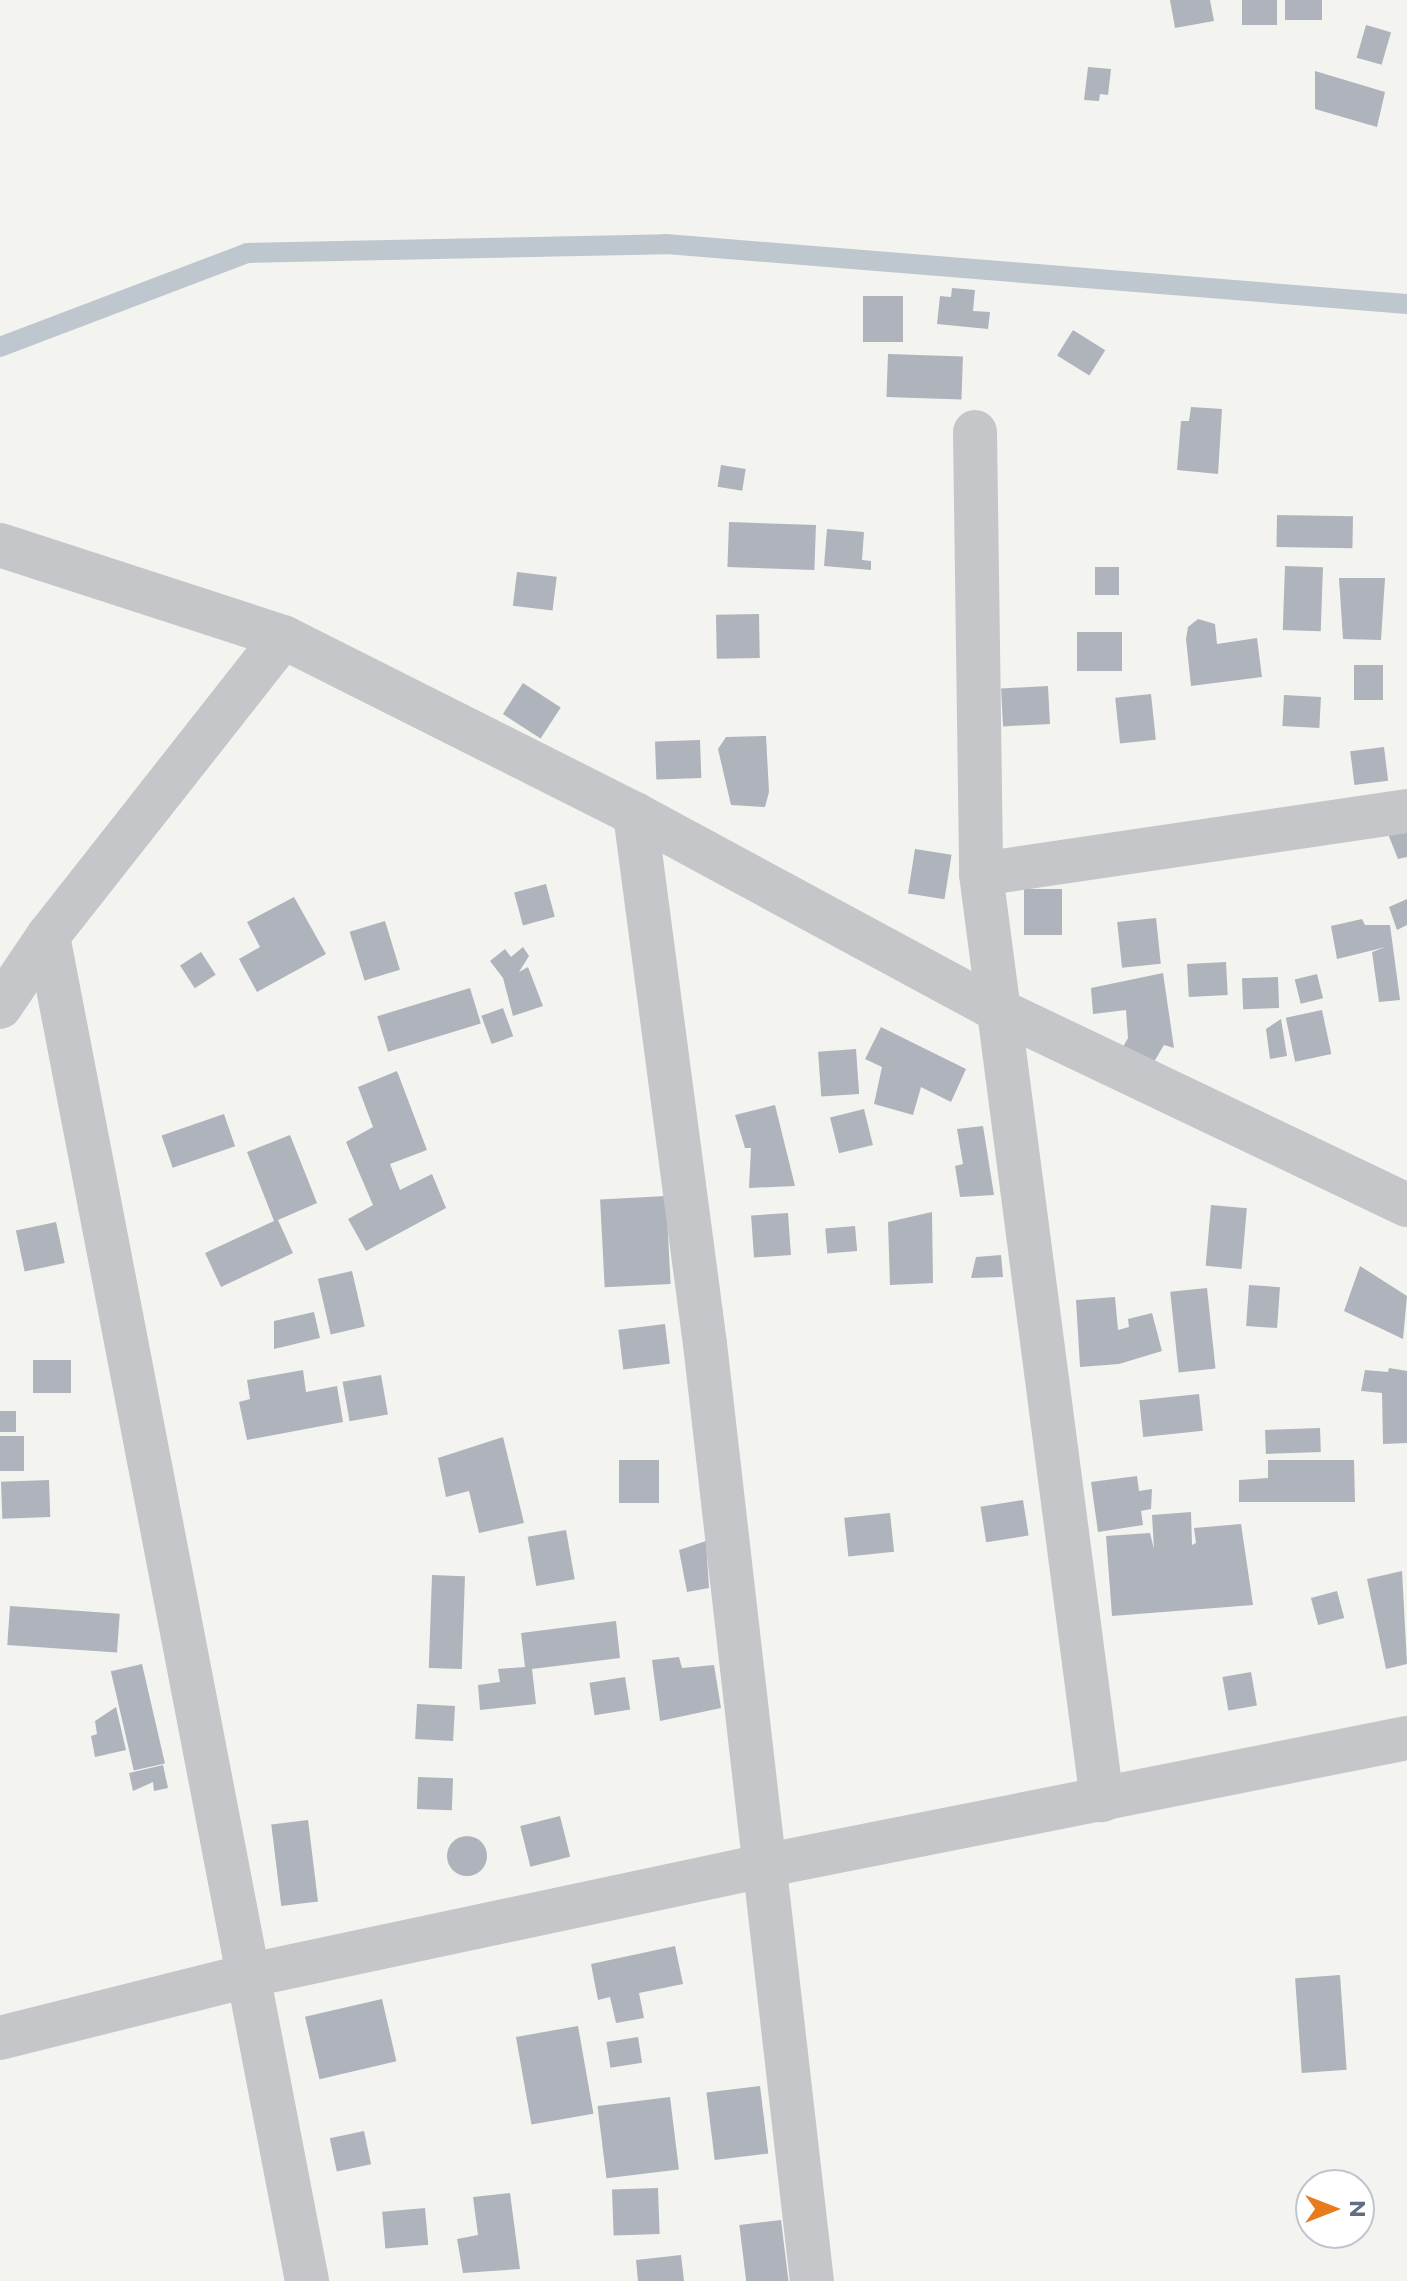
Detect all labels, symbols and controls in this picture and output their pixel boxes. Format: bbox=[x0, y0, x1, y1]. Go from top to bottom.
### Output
north arrow bbox=[1295, 2169, 1375, 2249]
text: N bbox=[1344, 2200, 1371, 2218]

